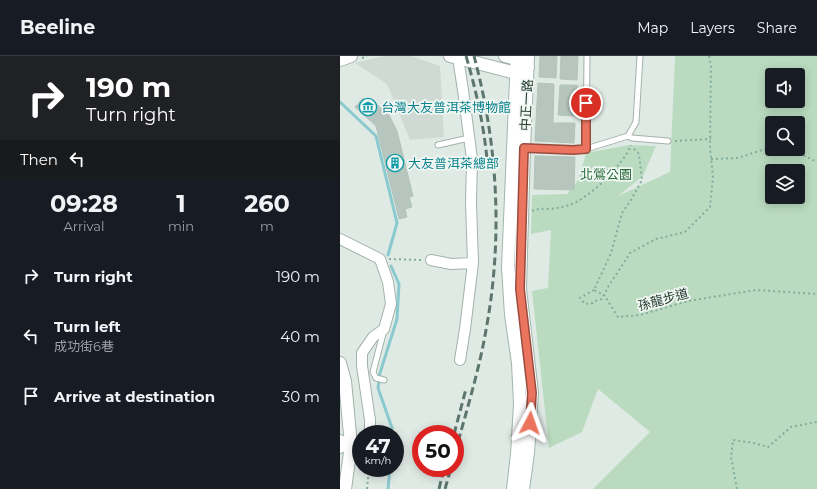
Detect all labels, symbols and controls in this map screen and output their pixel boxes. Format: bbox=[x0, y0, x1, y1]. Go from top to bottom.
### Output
text: Beeline bbox=[20, 16, 95, 39]
text: Map bbox=[637, 19, 668, 37]
text: Layers bbox=[690, 19, 735, 37]
text: Share bbox=[757, 19, 797, 37]
map controls bbox=[765, 68, 805, 204]
button: sound bbox=[765, 68, 805, 108]
text: 190 m bbox=[86, 70, 171, 104]
icon: right bbox=[20, 72, 72, 124]
street label: 中正一路 bbox=[517, 79, 535, 131]
pin bbox=[569, 86, 603, 120]
icon: arrive bbox=[575, 92, 597, 114]
museum icon: 台灣大友普洱茶博物館 bbox=[358, 97, 378, 117]
place label: 台灣大友普洱茶博物館 bbox=[381, 99, 511, 115]
text: Turn right bbox=[86, 104, 176, 126]
button: search bbox=[765, 116, 805, 156]
icon: left bbox=[66, 148, 88, 170]
text: Then bbox=[20, 150, 58, 169]
building icon: 大友普洱茶總部 bbox=[385, 153, 405, 173]
place label: 大友普洱茶總部 bbox=[408, 155, 499, 171]
button: layers bbox=[765, 164, 805, 204]
park label: 北鶯公園 bbox=[580, 166, 632, 182]
text: 09:28 bbox=[50, 189, 118, 218]
text: 1 bbox=[176, 189, 186, 218]
text: 260 bbox=[244, 189, 290, 218]
text: Arrival bbox=[63, 218, 105, 234]
text: min bbox=[168, 218, 194, 234]
text: m bbox=[260, 218, 274, 234]
icon: right bbox=[20, 265, 42, 287]
text: Turn right bbox=[54, 267, 133, 286]
text: 190 m bbox=[276, 267, 320, 286]
street label: 孫龍步道 bbox=[636, 285, 690, 313]
text: Turn left bbox=[54, 317, 121, 336]
icon: left bbox=[20, 325, 42, 347]
text: 40 m bbox=[280, 327, 320, 346]
text: 成功街6巷 bbox=[54, 338, 114, 354]
icon: arrive bbox=[20, 385, 42, 407]
text: Arrive at destination bbox=[54, 387, 215, 406]
text: 30 m bbox=[282, 387, 320, 406]
position arrow bbox=[509, 402, 551, 444]
speed limit sign: 50 bbox=[412, 425, 464, 477]
text: 47 bbox=[365, 434, 391, 458]
text: km/h bbox=[365, 454, 391, 467]

